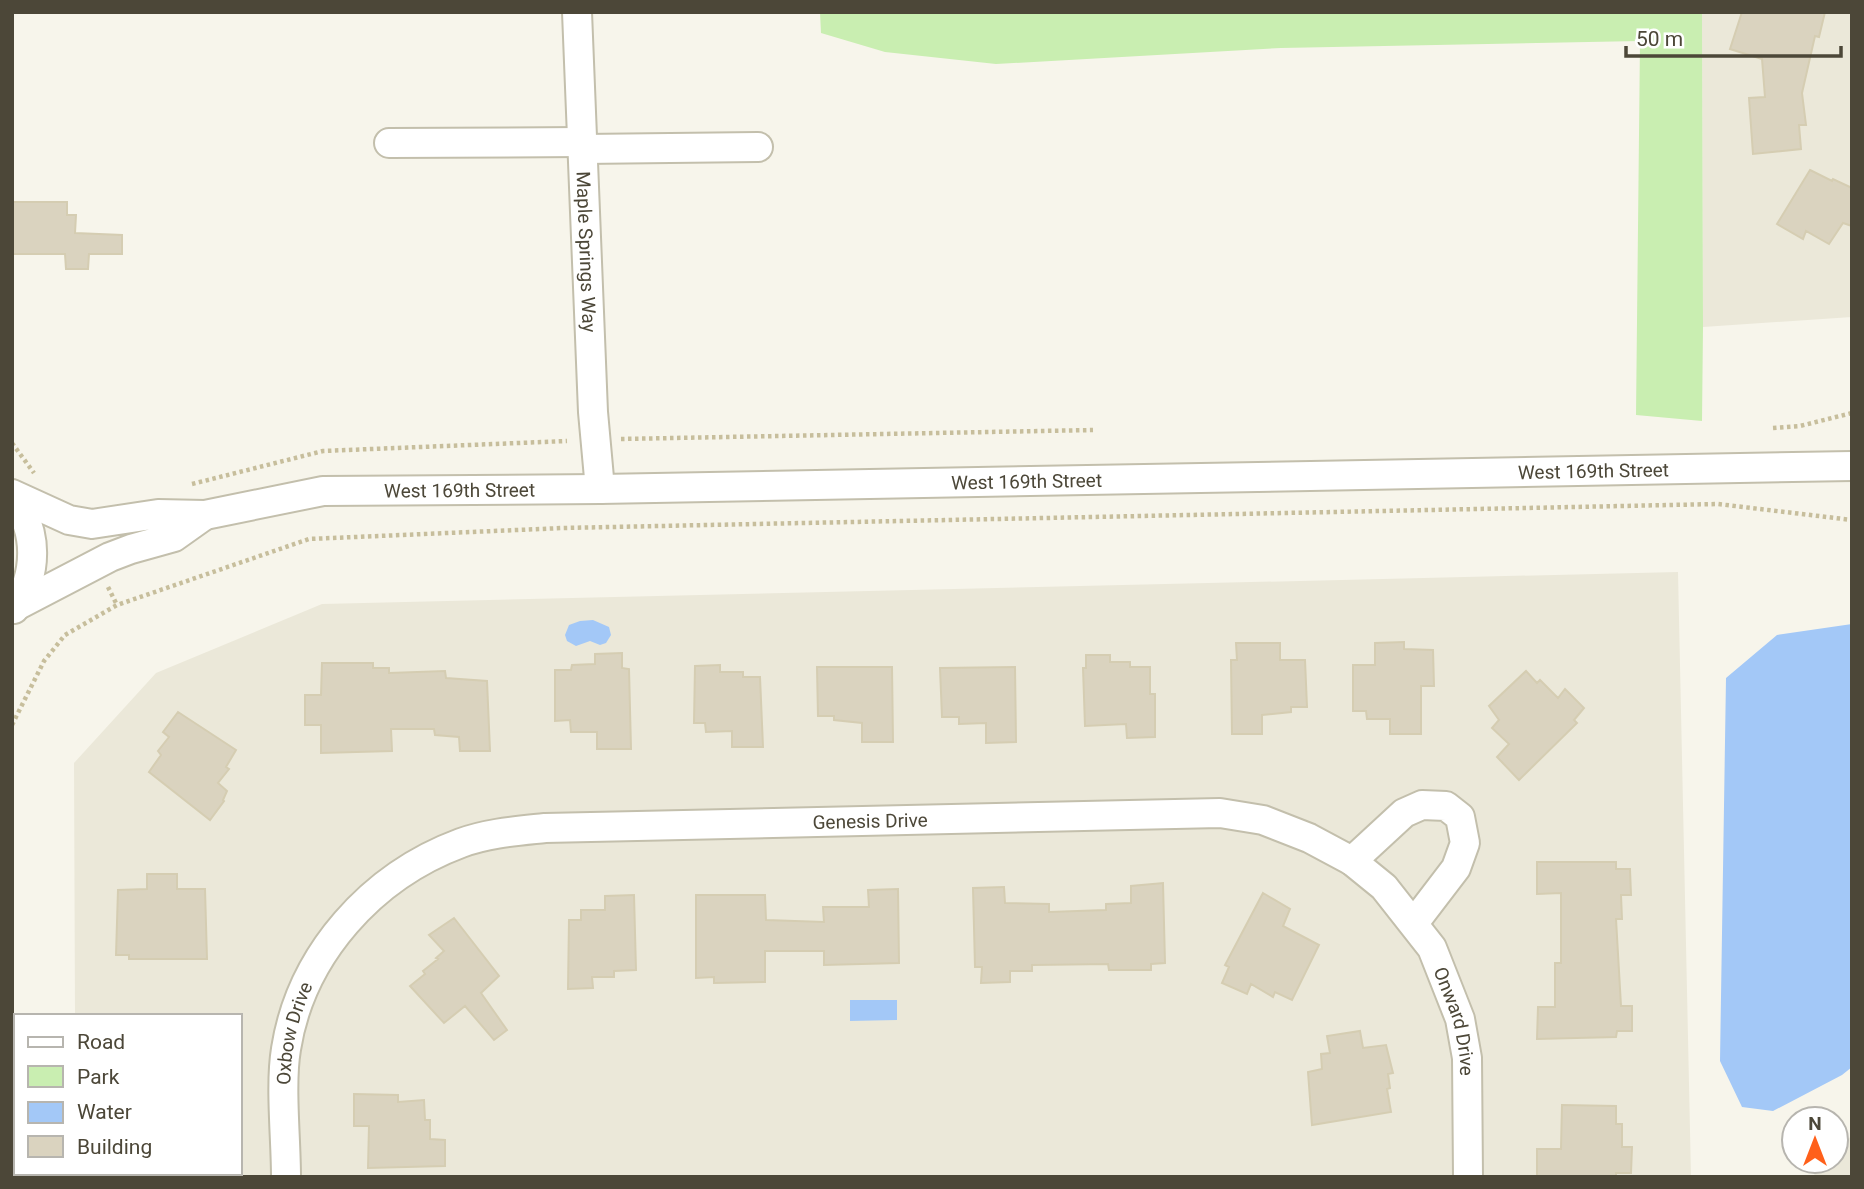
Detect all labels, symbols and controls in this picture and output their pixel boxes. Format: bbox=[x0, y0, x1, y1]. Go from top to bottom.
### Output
scale bar bbox=[1626, 14, 1841, 58]
text: 50 m bbox=[1636, 27, 1683, 51]
street label: Maple Springs Way bbox=[571, 171, 601, 333]
street label: West 169th Street bbox=[1518, 458, 1669, 484]
street label: West 169th Street bbox=[951, 469, 1102, 495]
street label: West 169th Street bbox=[384, 478, 535, 503]
street label: Genesis Drive bbox=[812, 808, 928, 834]
street label: Onward Drive bbox=[1429, 964, 1478, 1076]
street label: Oxbow Drive bbox=[272, 978, 317, 1085]
legend bbox=[14, 1014, 242, 1175]
text: Road bbox=[77, 1030, 125, 1054]
text: Park bbox=[77, 1065, 120, 1089]
text: Water bbox=[77, 1100, 132, 1124]
north arrow bbox=[1780, 1105, 1850, 1175]
text: N bbox=[1808, 1112, 1822, 1135]
text: Building bbox=[77, 1135, 152, 1159]

